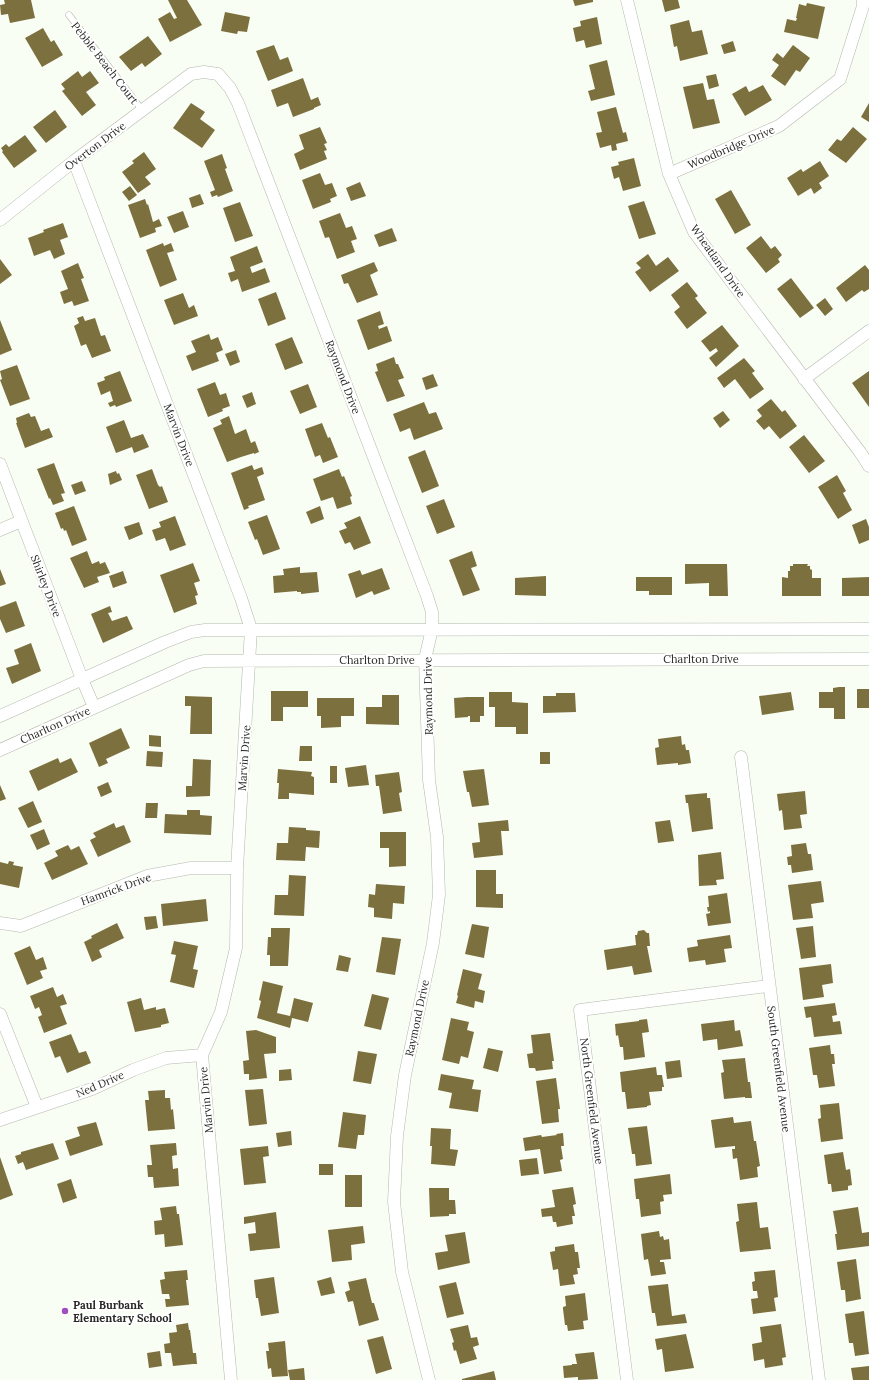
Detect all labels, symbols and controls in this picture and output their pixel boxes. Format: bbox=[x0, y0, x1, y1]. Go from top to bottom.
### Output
street label: Pebble Beach Court bbox=[68, 19, 142, 108]
street label: Overton Drive bbox=[62, 118, 128, 174]
street label: Woodbridge Drive bbox=[685, 122, 777, 172]
street label: Wheatland Drive bbox=[688, 222, 748, 300]
street label: Raymond Drive bbox=[322, 338, 364, 416]
street label: Marvin Drive bbox=[161, 402, 197, 469]
street label: Shirley Drive bbox=[28, 553, 64, 619]
street label: Charlton Drive bbox=[663, 652, 739, 666]
street label: Charlton Drive bbox=[339, 653, 415, 667]
street label: Raymond Drive bbox=[420, 657, 436, 735]
street label: Charlton Drive bbox=[18, 703, 92, 747]
street label: Marvin Drive bbox=[235, 724, 253, 792]
street label: Hamrick Drive bbox=[79, 870, 153, 908]
street label: Raymond Drive bbox=[402, 978, 432, 1058]
street label: South Greenfield Avenue bbox=[764, 1005, 794, 1133]
street label: North Greenfield Avenue bbox=[577, 1037, 607, 1165]
street label: Marvin Drive bbox=[196, 1066, 216, 1134]
street label: Ned Drive bbox=[74, 1068, 126, 1100]
place label: Paul Burbank Elementary School bbox=[73, 1298, 172, 1325]
marker: Paul Burbank Elementary School bbox=[60, 1306, 70, 1316]

